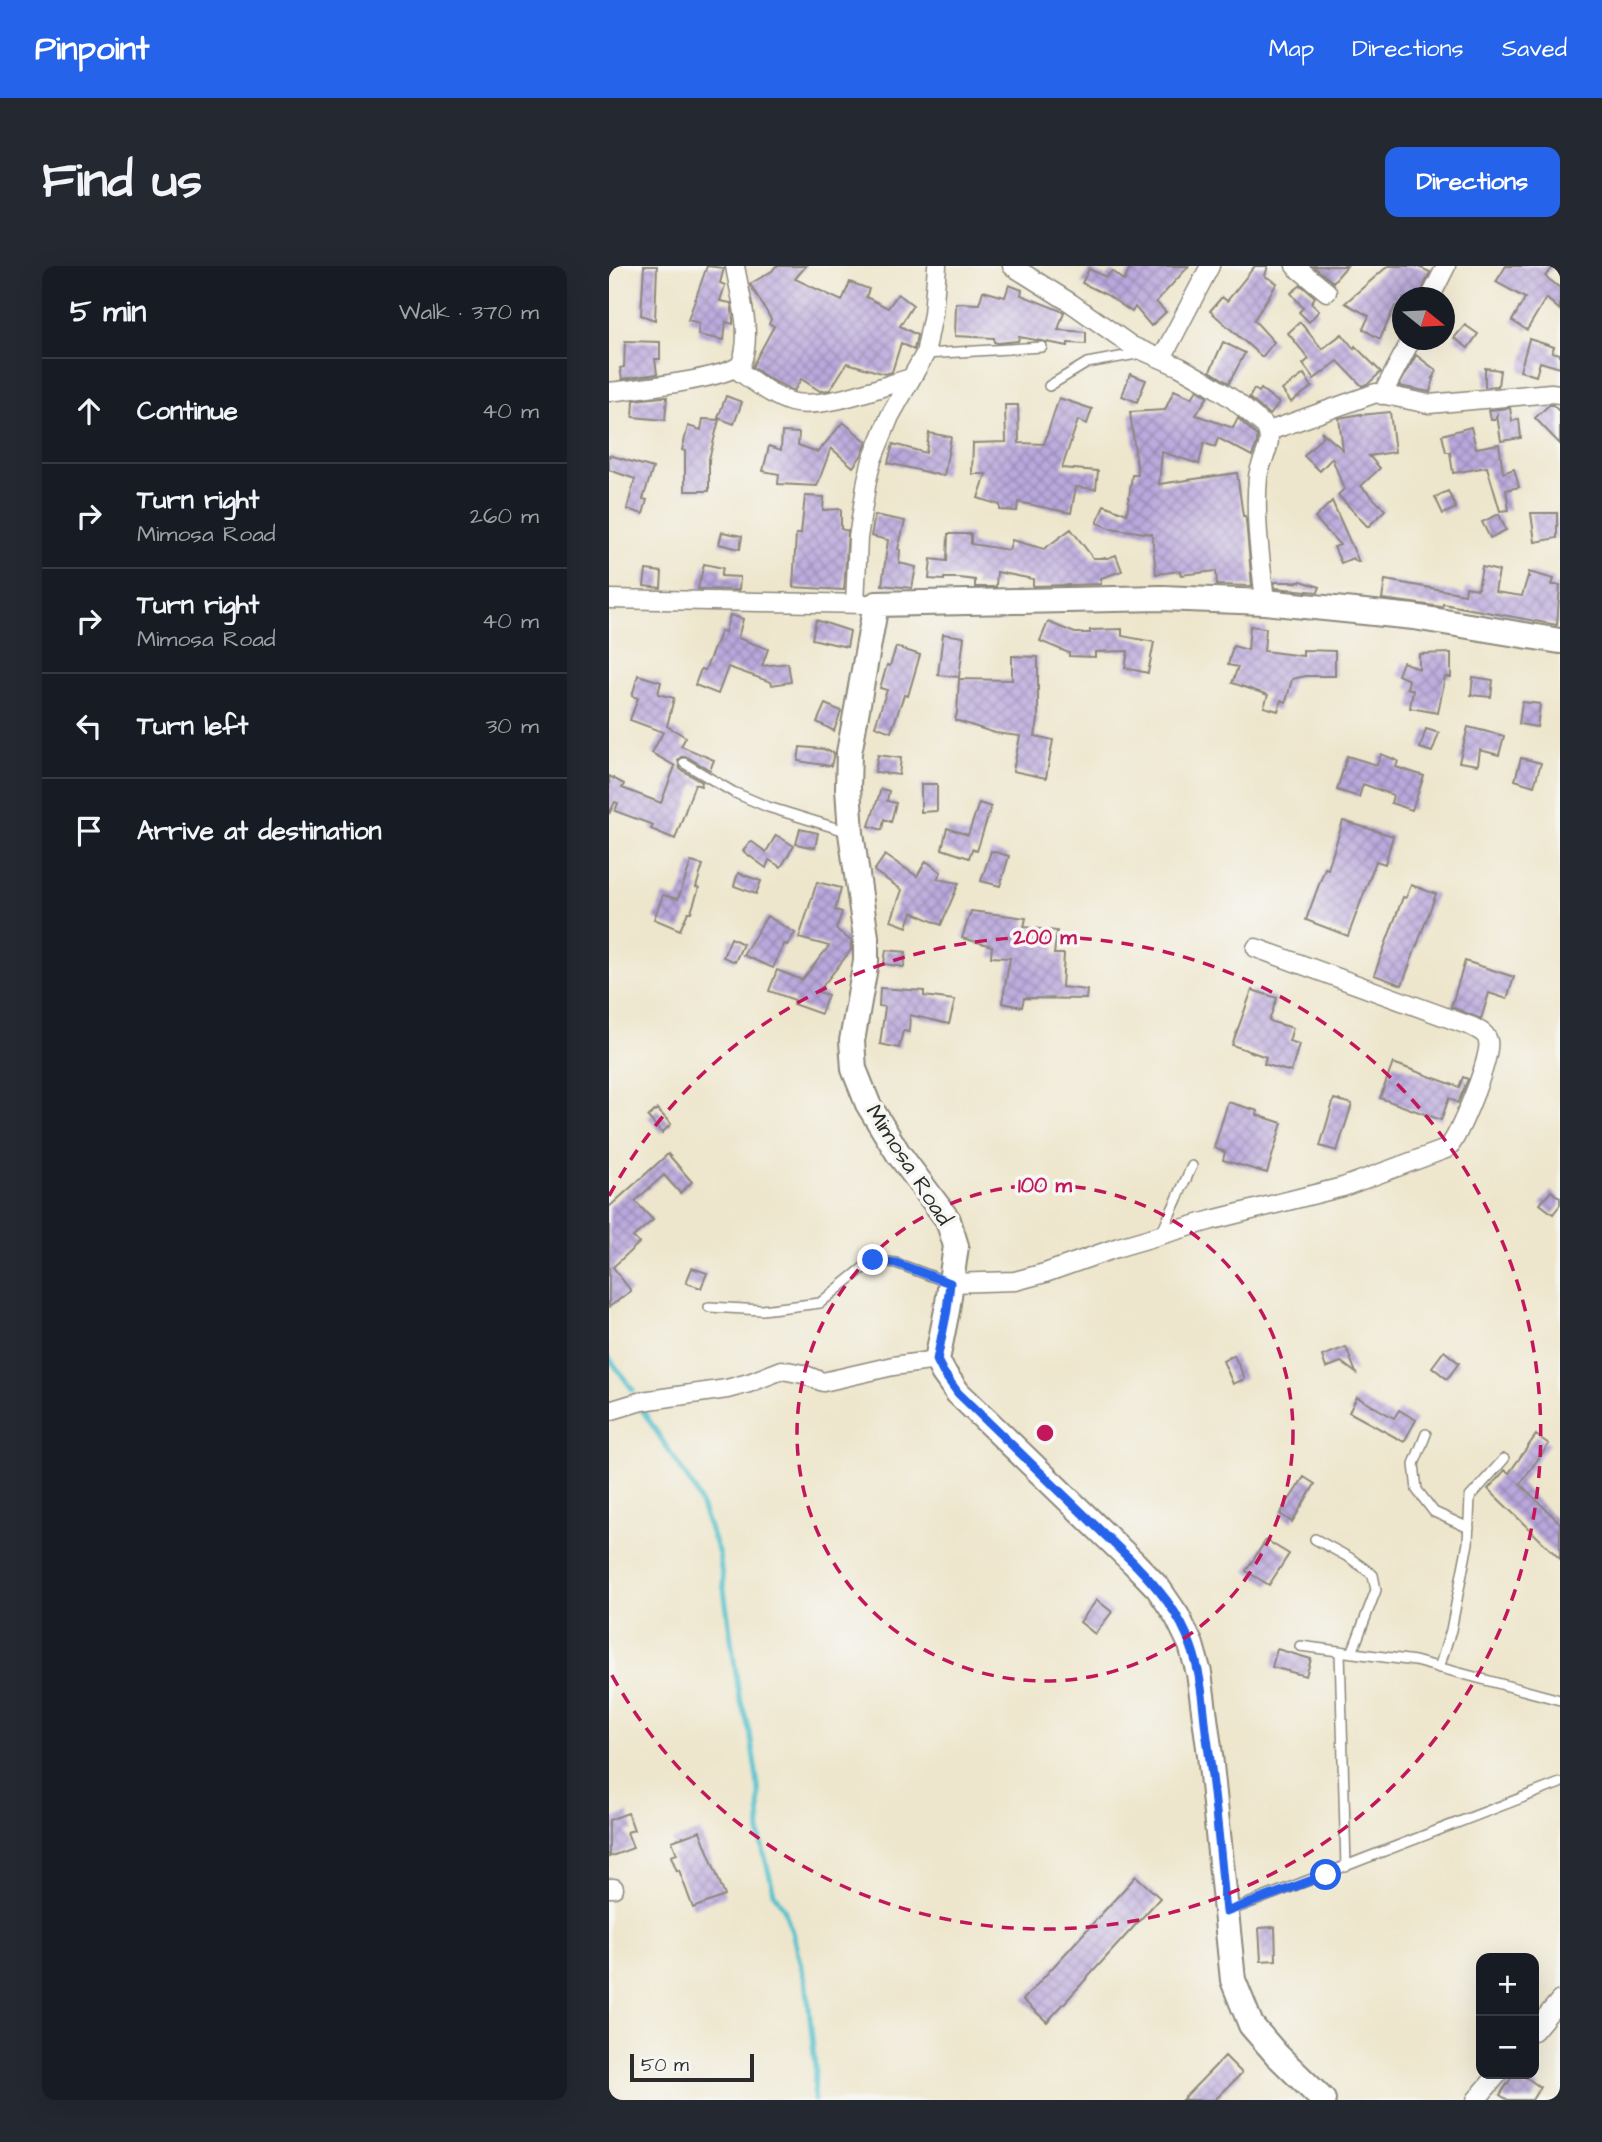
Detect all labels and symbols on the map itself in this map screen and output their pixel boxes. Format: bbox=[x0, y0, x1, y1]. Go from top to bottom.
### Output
north arrow bbox=[1392, 287, 1455, 350]
text: 200 m bbox=[1012, 923, 1077, 952]
street label: Mimosa Road bbox=[858, 1098, 960, 1232]
text: 100 m bbox=[1018, 1171, 1073, 1200]
route end bbox=[857, 1244, 888, 1275]
centre of rings bbox=[1033, 1421, 1057, 1445]
route start bbox=[1310, 1859, 1341, 1890]
scale bar bbox=[630, 2051, 754, 2083]

